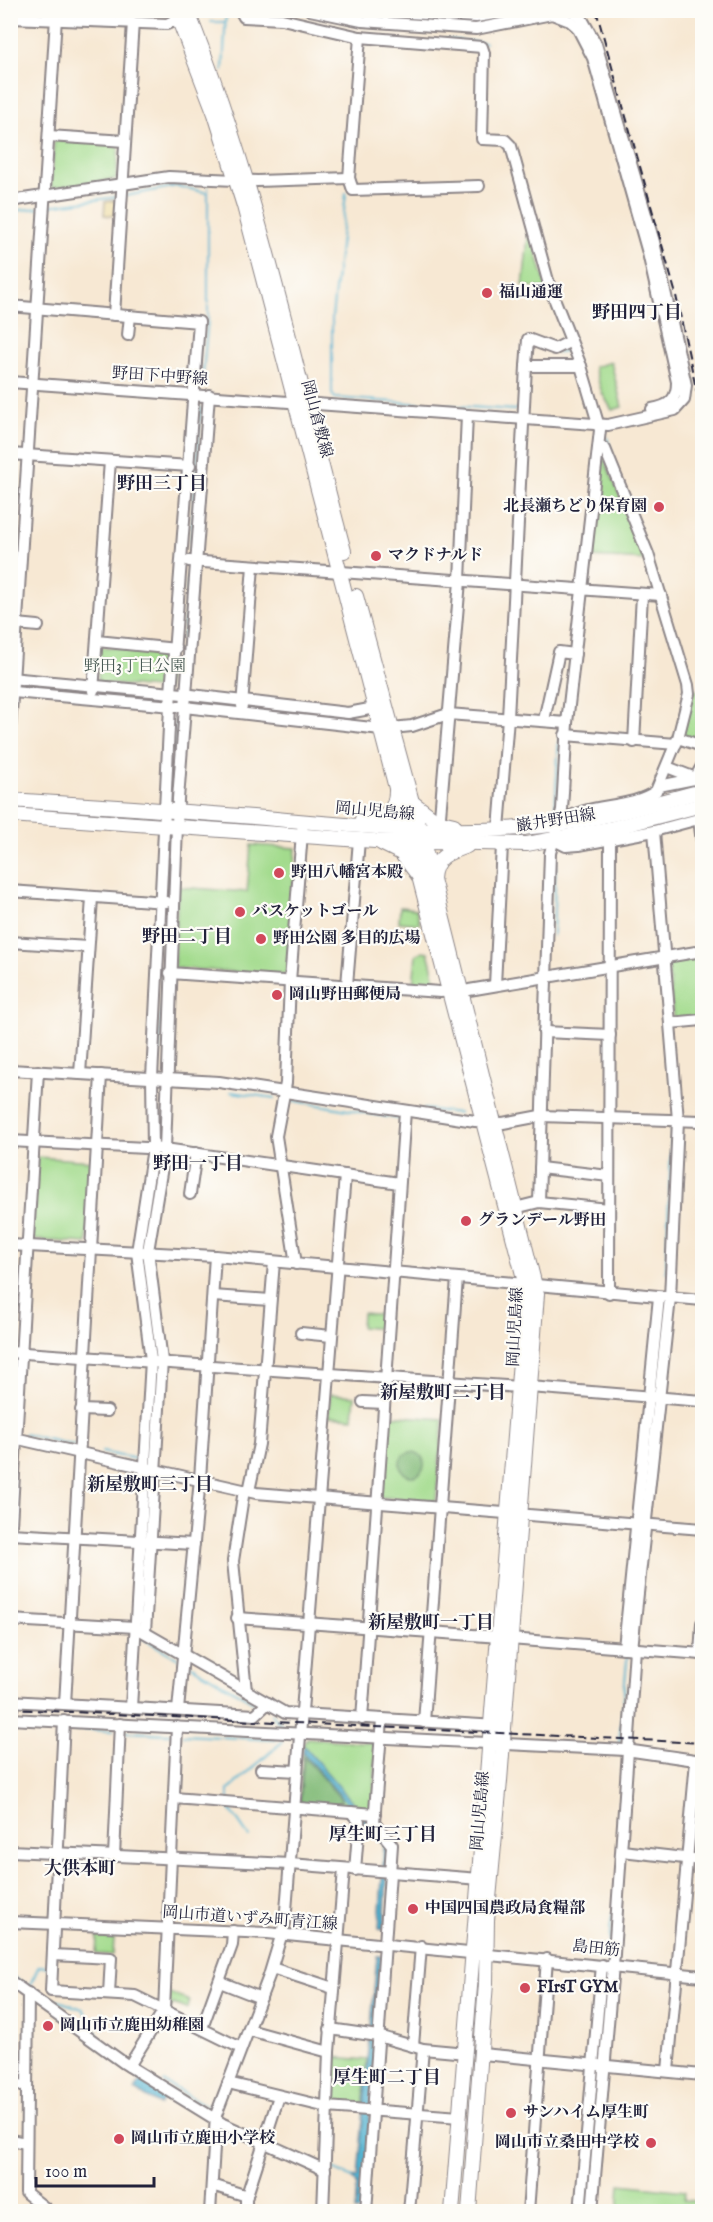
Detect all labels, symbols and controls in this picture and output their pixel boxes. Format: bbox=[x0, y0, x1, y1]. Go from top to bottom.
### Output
place label: 福山通運 bbox=[498, 283, 563, 303]
marker: 福山通運 bbox=[480, 286, 494, 300]
district label: 野田四丁目 bbox=[592, 302, 682, 325]
street label: 野田下中野線 bbox=[111, 364, 209, 390]
street label: 岡山倉敷線 bbox=[296, 378, 336, 460]
district label: 野田三丁目 bbox=[117, 473, 207, 496]
place label: 北長瀬ちどり保育園 bbox=[503, 497, 647, 517]
marker: 北長瀬ちどり保育園 bbox=[652, 500, 666, 514]
place label: マクドナルド bbox=[388, 546, 483, 566]
marker: マクドナルド bbox=[369, 549, 383, 563]
park label: 野田3丁目公園 bbox=[84, 657, 186, 677]
street label: 岡山児島線 bbox=[334, 799, 416, 825]
street label: 巌井野田線 bbox=[515, 805, 597, 837]
place label: 野田八幡宮本殿 bbox=[291, 863, 403, 883]
marker: 野田八幡宮本殿 bbox=[272, 866, 286, 880]
place label: バスケットゴール bbox=[252, 902, 378, 922]
marker: バスケットゴール bbox=[233, 905, 247, 919]
district label: 野田二丁目 bbox=[142, 926, 232, 949]
place label: 野田公園 多目的広場 bbox=[273, 929, 421, 949]
marker: 野田公園 多目的広場 bbox=[254, 932, 268, 946]
place label: 岡山野田郵便局 bbox=[289, 985, 401, 1005]
marker: 岡山野田郵便局 bbox=[270, 988, 284, 1002]
district label: 野田一丁目 bbox=[153, 1153, 243, 1176]
place label: グランデール野田 bbox=[478, 1211, 606, 1231]
marker: グランデール野田 bbox=[459, 1214, 473, 1228]
street label: 岡山児島線 bbox=[504, 1287, 528, 1367]
district label: 新屋敷町二丁目 bbox=[380, 1382, 506, 1405]
district label: 新屋敷町三丁目 bbox=[87, 1474, 213, 1497]
district label: 新屋敷町一丁目 bbox=[368, 1612, 494, 1635]
street label: 岡山児島線 bbox=[468, 1770, 494, 1852]
district label: 厚生町三丁目 bbox=[329, 1824, 437, 1847]
district label: 大供本町 bbox=[44, 1858, 116, 1881]
place label: 中国四国農政局食糧部 bbox=[425, 1899, 586, 1919]
marker: 中国四国農政局食糧部 bbox=[406, 1902, 420, 1916]
street label: 岡山市道いずみ町青江線 bbox=[162, 1903, 338, 1935]
street label: 島田筋 bbox=[571, 1937, 621, 1961]
place label: FIrsT GYM bbox=[537, 1978, 618, 1998]
marker: FIrsT GYM bbox=[518, 1981, 532, 1995]
place label: 岡山市立鹿田幼稚園 bbox=[60, 2016, 204, 2036]
marker: 岡山市立鹿田幼稚園 bbox=[41, 2019, 55, 2033]
district label: 厚生町二丁目 bbox=[333, 2067, 441, 2090]
place label: サンハイム厚生町 bbox=[523, 2103, 649, 2123]
marker: サンハイム厚生町 bbox=[504, 2106, 518, 2120]
place label: 岡山市立鹿田小学校 bbox=[131, 2129, 276, 2149]
marker: 岡山市立鹿田小学校 bbox=[112, 2132, 126, 2146]
place label: 岡山市立桑田中学校 bbox=[495, 2133, 640, 2153]
marker: 岡山市立桑田中学校 bbox=[644, 2136, 658, 2150]
scale bar bbox=[36, 2150, 154, 2188]
text: 100 m bbox=[45, 2161, 87, 2184]

